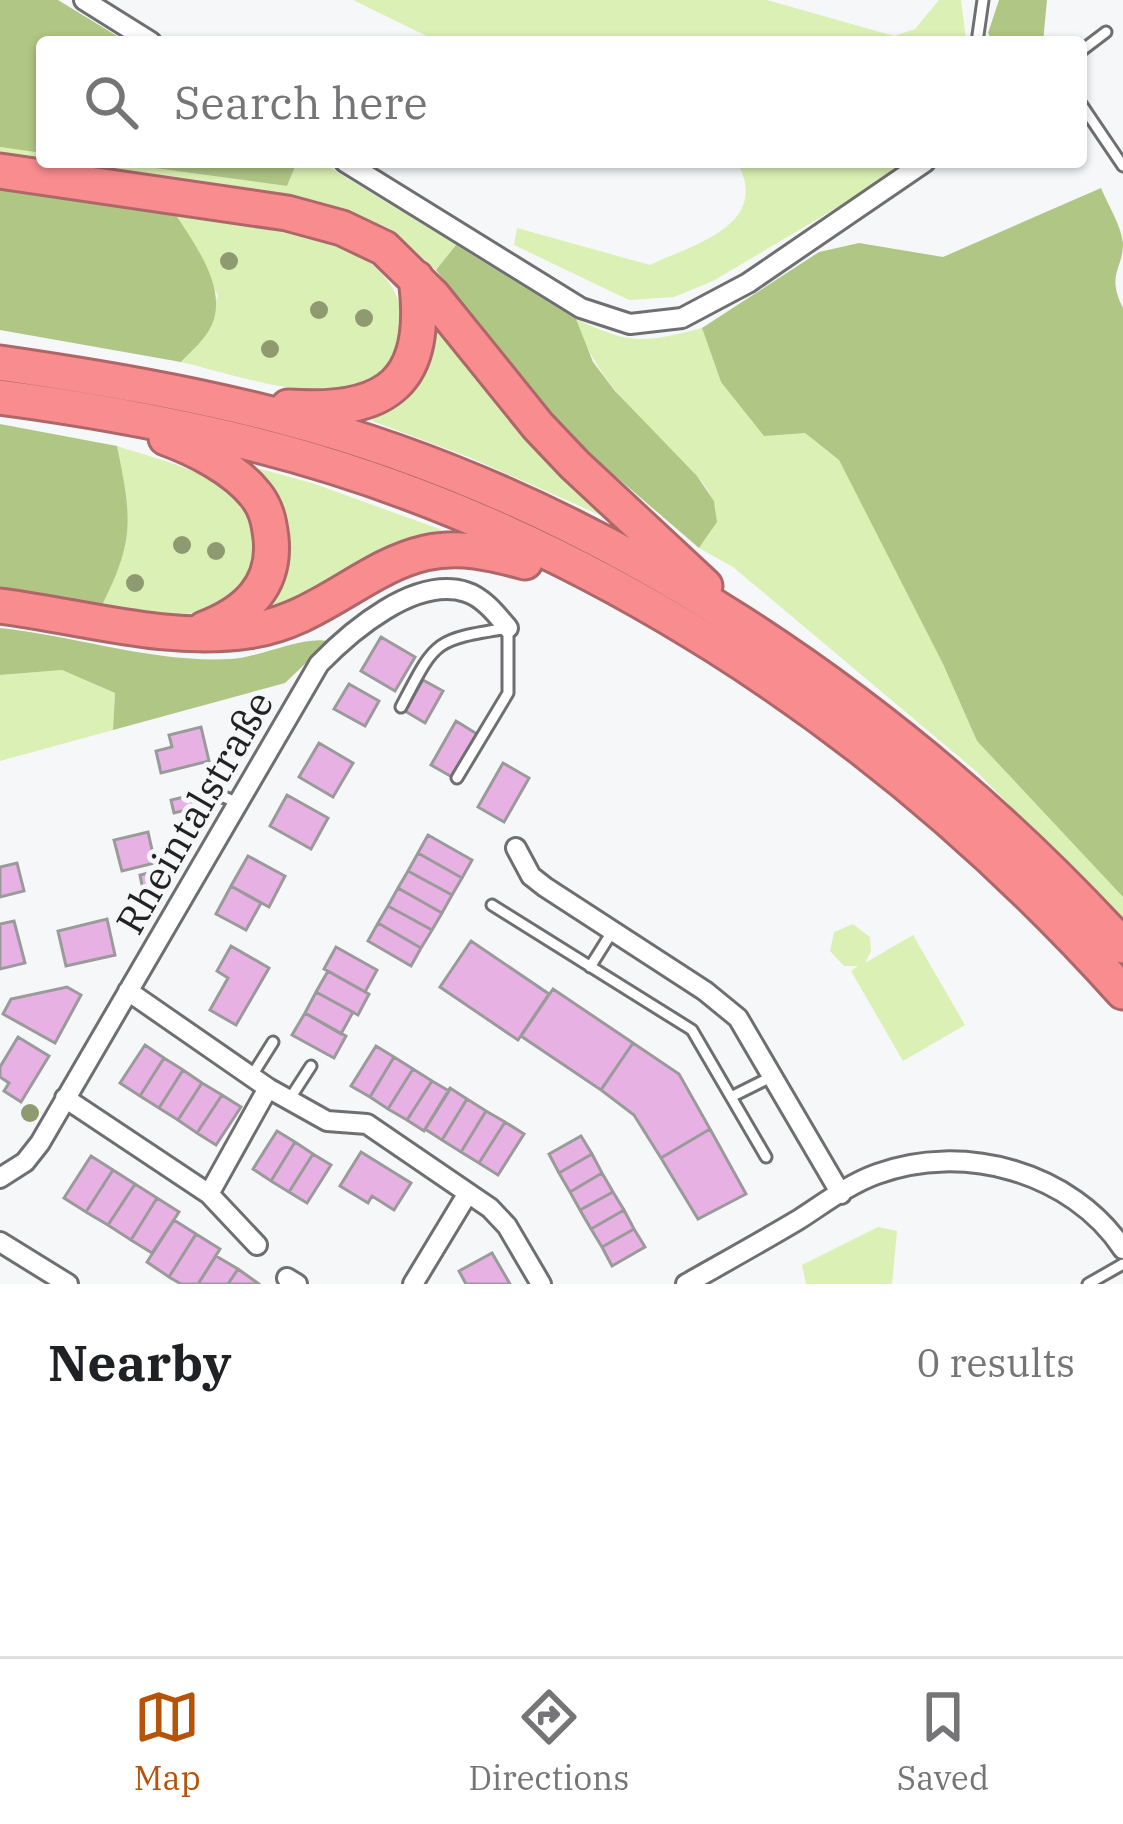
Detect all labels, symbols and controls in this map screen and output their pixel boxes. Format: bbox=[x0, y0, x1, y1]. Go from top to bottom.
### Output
search box bbox=[36, 36, 1087, 168]
icon: search bbox=[78, 69, 144, 135]
text: Search here bbox=[174, 73, 428, 131]
street label: Rheintalstraße bbox=[104, 681, 284, 943]
text: Nearby bbox=[48, 1329, 232, 1395]
text: 0 results bbox=[917, 1337, 1075, 1388]
tab: Map bbox=[134, 1684, 201, 1799]
tab: Directions bbox=[468, 1684, 629, 1799]
tab: Saved bbox=[897, 1684, 989, 1799]

